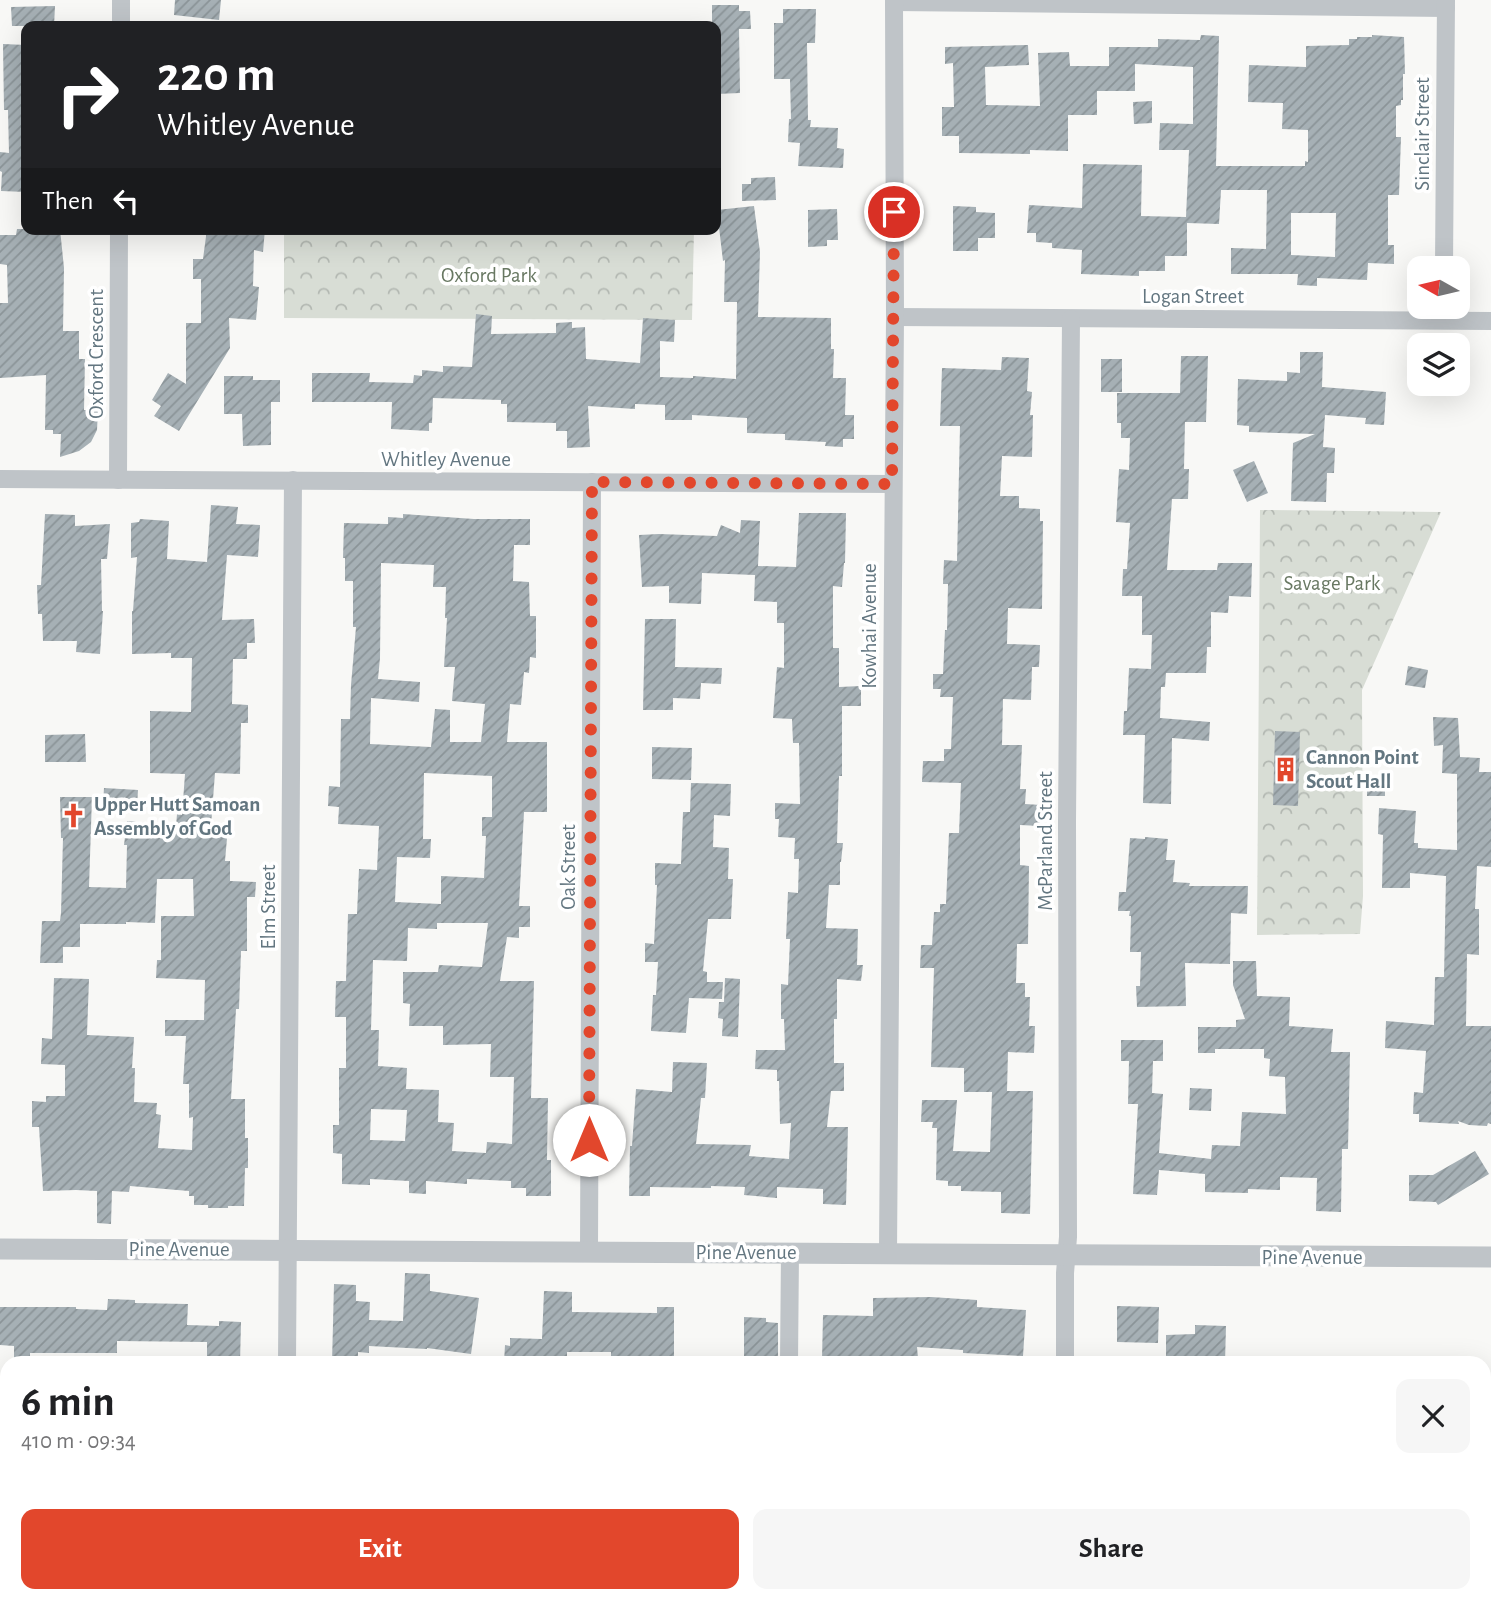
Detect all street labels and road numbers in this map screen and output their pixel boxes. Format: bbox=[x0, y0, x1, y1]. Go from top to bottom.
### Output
street label: Sinclair Street bbox=[1412, 77, 1433, 191]
street label: Logan Street bbox=[1142, 286, 1244, 307]
street label: Oxford Crescent bbox=[86, 289, 107, 419]
street label: Whitley Avenue bbox=[381, 449, 511, 470]
street label: Kowhai Avenue bbox=[859, 563, 880, 689]
street label: McParland Street bbox=[1035, 771, 1056, 911]
street label: Oak Street bbox=[558, 824, 579, 910]
street label: Elm Street bbox=[258, 864, 279, 950]
street label: Pine Avenue bbox=[128, 1239, 230, 1260]
street label: Pine Avenue bbox=[695, 1242, 797, 1263]
street label: Pine Avenue bbox=[1261, 1247, 1363, 1268]

